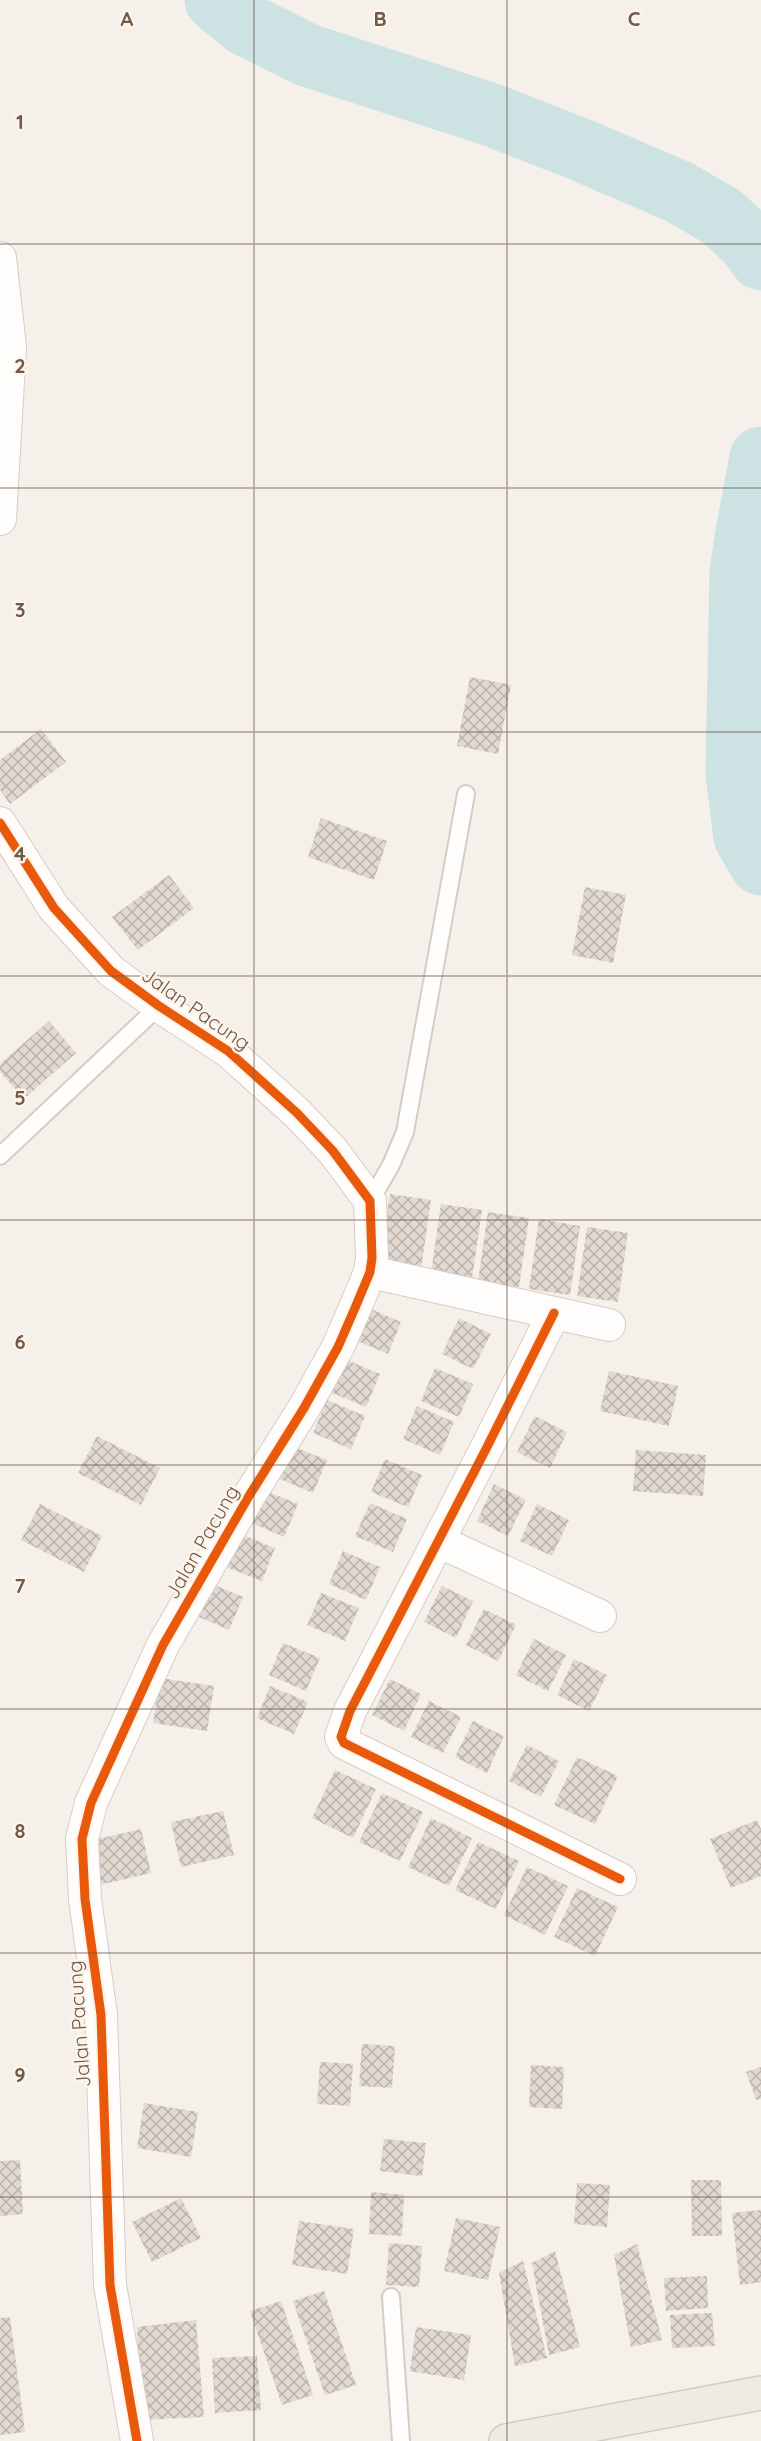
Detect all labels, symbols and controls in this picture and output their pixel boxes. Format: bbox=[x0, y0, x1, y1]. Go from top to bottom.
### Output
text: A bbox=[121, 6, 134, 31]
text: B bbox=[373, 6, 387, 31]
text: C bbox=[628, 6, 641, 31]
text: 1 bbox=[16, 109, 24, 134]
text: 2 bbox=[14, 353, 26, 378]
text: 3 bbox=[15, 597, 25, 622]
text: 4 bbox=[14, 841, 26, 866]
street label: Jalan Pacung bbox=[137, 962, 255, 1055]
text: 5 bbox=[14, 1085, 26, 1110]
text: 6 bbox=[14, 1329, 26, 1354]
street label: Jalan Pacung bbox=[159, 1480, 244, 1603]
text: 7 bbox=[15, 1573, 26, 1598]
text: 8 bbox=[15, 1818, 26, 1843]
street label: Jalan Pacung bbox=[62, 1960, 95, 2088]
text: 9 bbox=[14, 2062, 26, 2087]

